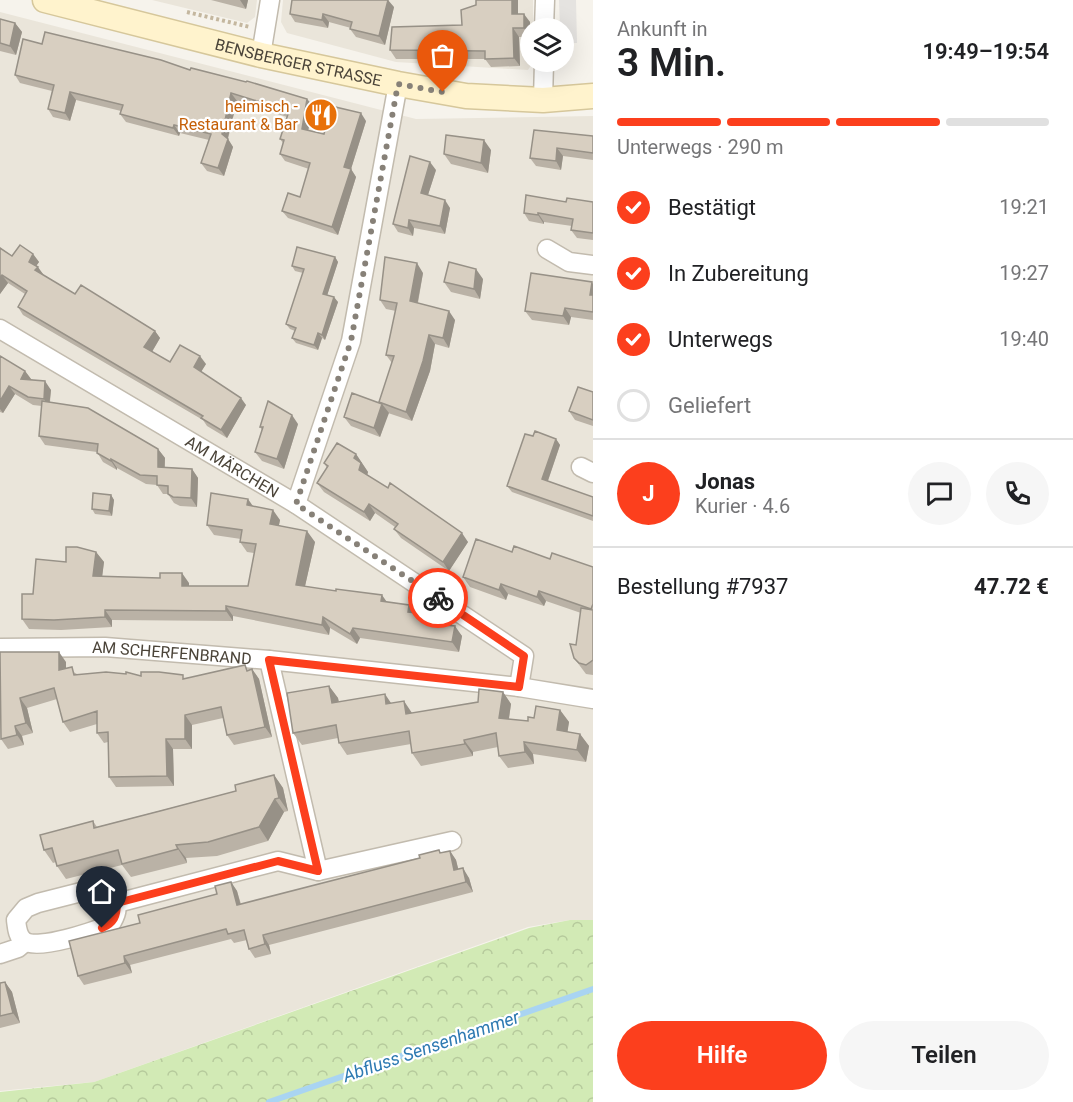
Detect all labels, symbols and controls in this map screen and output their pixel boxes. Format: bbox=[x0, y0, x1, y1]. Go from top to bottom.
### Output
text: Ankunft in bbox=[617, 17, 708, 41]
map controls bbox=[520, 18, 574, 72]
button: layers bbox=[520, 18, 574, 72]
pin bbox=[417, 30, 468, 92]
street label: BENSBERGER STRASSE bbox=[213, 34, 383, 90]
icon: bag bbox=[426, 39, 459, 72]
text: 19:49–19:54 bbox=[922, 39, 1049, 64]
text: 3 Min. bbox=[617, 40, 726, 86]
place label: heimisch - Restaurant & Bar bbox=[179, 97, 299, 134]
restaurant icon: heimisch - Restaurant & Bar bbox=[303, 97, 339, 133]
text: Unterwegs · 290 m bbox=[617, 135, 784, 159]
icon: check bbox=[617, 191, 650, 224]
text: Bestätigt bbox=[668, 195, 756, 220]
text: 19:21 bbox=[999, 195, 1049, 219]
icon: check bbox=[617, 257, 650, 290]
text: In Zubereitung bbox=[668, 261, 809, 286]
text: 19:27 bbox=[999, 261, 1049, 285]
icon: check bbox=[617, 323, 650, 356]
text: Unterwegs bbox=[668, 327, 773, 352]
text: 19:40 bbox=[999, 327, 1049, 351]
text: Geliefert bbox=[668, 393, 751, 418]
street label: AM MÄRCHEN bbox=[182, 431, 283, 501]
button: chat bbox=[908, 462, 971, 525]
button: phone bbox=[986, 462, 1049, 525]
text: Jonas bbox=[695, 469, 755, 494]
text: J bbox=[642, 481, 655, 506]
text: Kurier · 4.6 bbox=[695, 494, 790, 518]
courier bbox=[408, 568, 468, 628]
text: Bestellung #7937 bbox=[617, 574, 788, 599]
text: 47.72 € bbox=[974, 574, 1049, 599]
icon: bike bbox=[422, 582, 455, 615]
street label: AM SCHERFENBRAND bbox=[92, 637, 252, 668]
pin bbox=[76, 866, 127, 928]
icon: home bbox=[85, 875, 118, 908]
water label: Abfluss Sensenhammer bbox=[339, 1006, 523, 1086]
button: Hilfe bbox=[617, 1021, 827, 1090]
button: Teilen bbox=[839, 1021, 1049, 1090]

